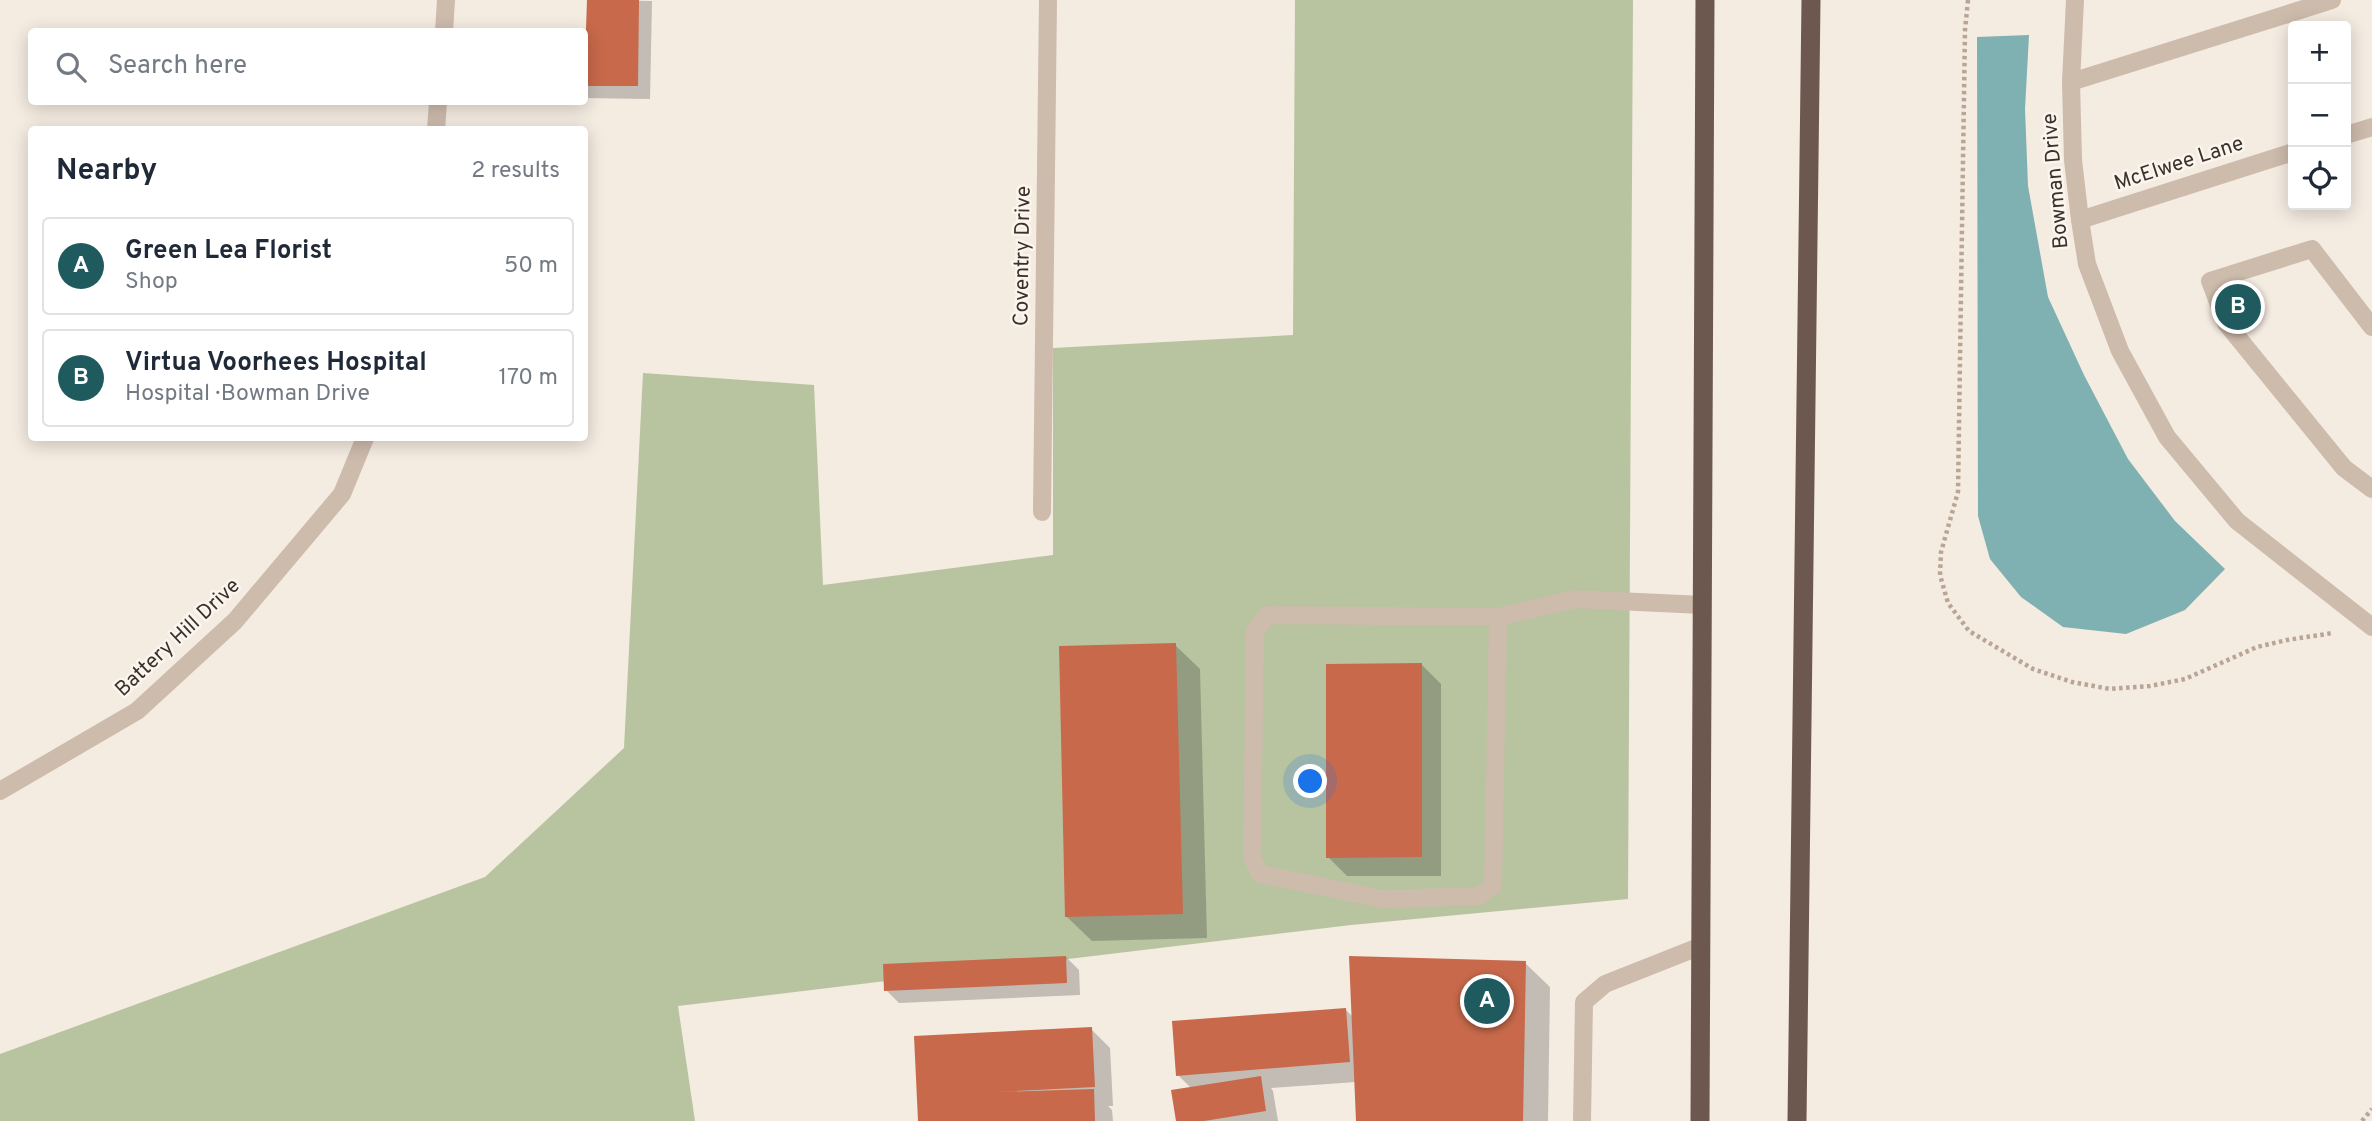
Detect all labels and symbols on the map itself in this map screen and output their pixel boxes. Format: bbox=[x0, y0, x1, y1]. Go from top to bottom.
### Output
street label: Bowman Drive bbox=[2037, 112, 2075, 250]
street label: McElwee Lane bbox=[2111, 130, 2247, 198]
street label: Coventry Drive bbox=[1008, 186, 1038, 326]
pin: B bbox=[2215, 281, 2261, 333]
street label: Battery Hill Drive bbox=[110, 573, 246, 703]
your location bbox=[1293, 764, 1327, 798]
pin: A bbox=[1464, 975, 1510, 1027]

